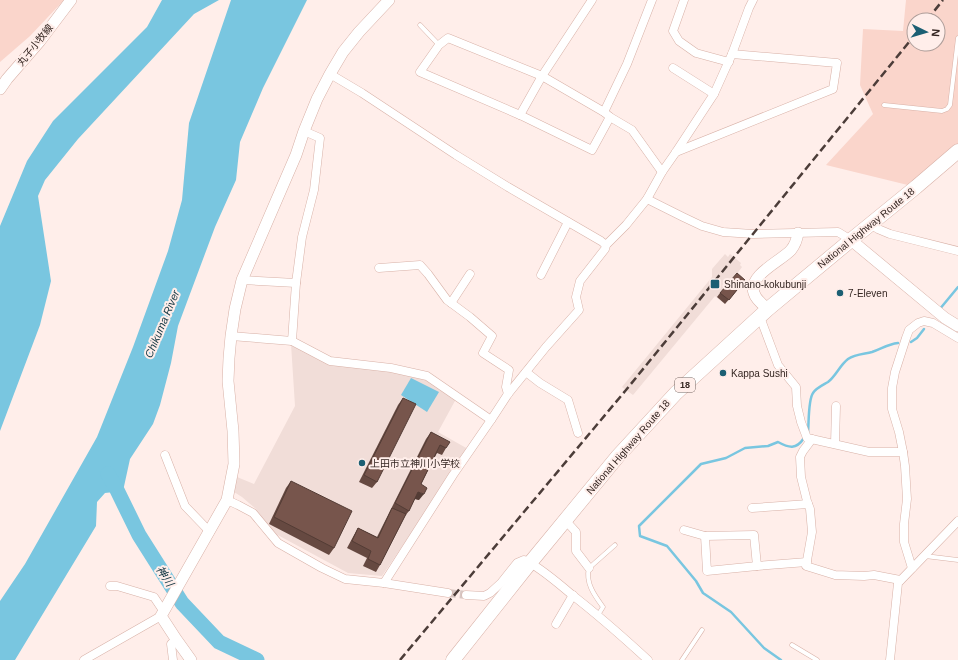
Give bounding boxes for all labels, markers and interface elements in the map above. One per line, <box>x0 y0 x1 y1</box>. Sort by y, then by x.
north arrow <box>906 12 946 52</box>
street label: 丸子小牧線 <box>15 22 55 68</box>
text: N <box>930 28 942 37</box>
street label: National Highway Route 18 <box>815 185 917 270</box>
marker: Shinano-kokubunji <box>709 278 721 290</box>
place label: Shinano-kokubunji <box>724 279 806 290</box>
water label: Chikuma River <box>142 287 182 360</box>
marker: 7-Eleven <box>835 288 845 298</box>
place label: 7-Eleven <box>848 288 887 299</box>
marker: Kappa Sushi <box>718 368 728 378</box>
place label: Kappa Sushi <box>731 368 788 379</box>
road number: 18 <box>675 378 695 392</box>
street label: National Highway Route 18 <box>584 397 672 496</box>
marker: 上田市立神川小学校 <box>357 458 367 468</box>
place label: 上田市立神川小学校 <box>370 458 460 469</box>
water label: 神川 <box>154 564 177 589</box>

